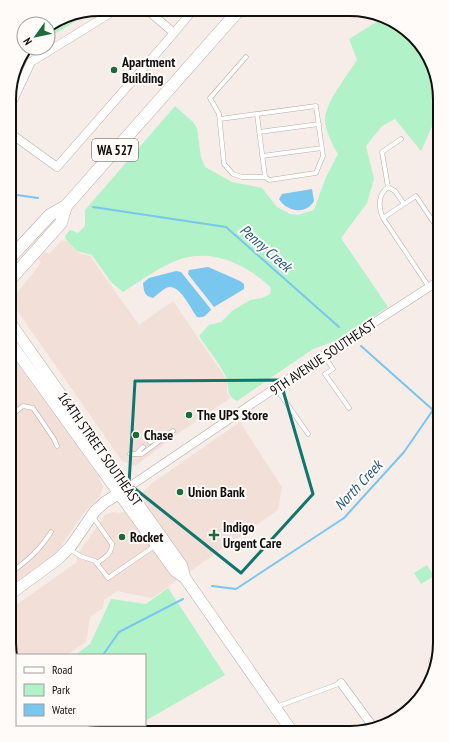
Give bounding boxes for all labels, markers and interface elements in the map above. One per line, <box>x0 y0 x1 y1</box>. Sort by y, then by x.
north arrow <box>16 16 56 56</box>
text: N <box>20 35 35 48</box>
place label: Apartment Building <box>121 53 175 87</box>
marker: Apartment Building <box>109 65 119 75</box>
road number: WA 527 <box>92 139 138 161</box>
water label: Penny Creek <box>236 220 298 277</box>
street label: 9TH AVENUE SOUTHEAST <box>266 314 380 399</box>
street label: 164TH STREET SOUTHEAST <box>54 389 147 510</box>
place label: The UPS Store <box>197 406 268 424</box>
marker: The UPS Store <box>184 410 194 420</box>
place label: Chase <box>144 426 173 444</box>
marker: Chase <box>131 430 141 440</box>
water label: North Creek <box>330 454 388 514</box>
place label: Union Bank <box>188 483 245 501</box>
marker: Union Bank <box>175 487 185 497</box>
place label: Indigo Urgent Care <box>223 518 282 552</box>
place label: Rocket <box>130 528 163 546</box>
marker: Indigo Urgent Care <box>208 529 220 541</box>
marker: Rocket <box>117 532 127 542</box>
legend <box>16 654 146 726</box>
text: Road <box>52 662 72 677</box>
text: Park <box>52 682 70 697</box>
text: Water <box>52 702 77 717</box>

